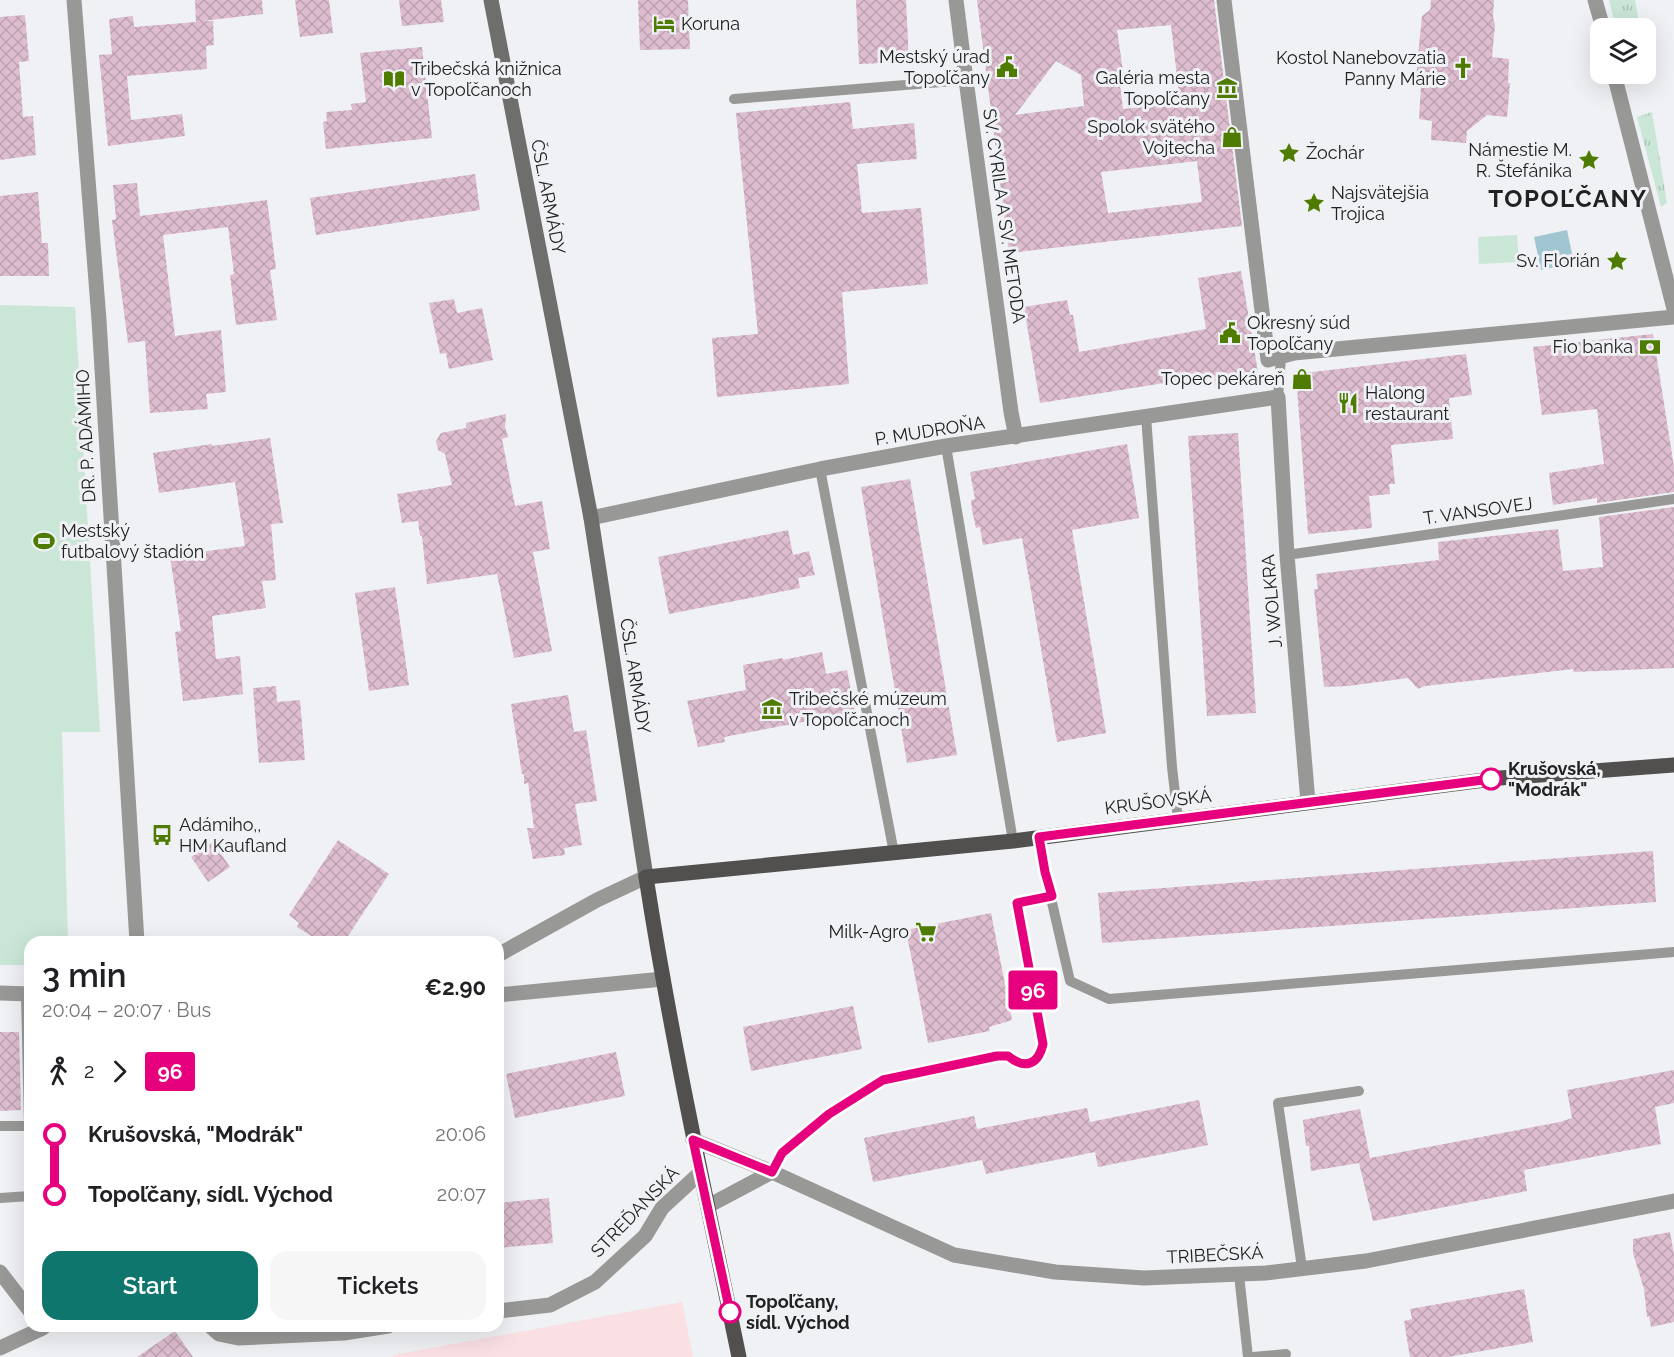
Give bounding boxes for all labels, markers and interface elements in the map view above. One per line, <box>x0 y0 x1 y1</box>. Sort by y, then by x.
hotel icon: Koruna <box>652 12 676 36</box>
place label: Koruna <box>681 13 740 34</box>
map controls <box>1590 18 1656 84</box>
button: layers <box>1590 18 1656 84</box>
place label: Mestský úrad Topoľčany <box>879 46 990 88</box>
place label: Kostol Nanebovzatia Panny Márie <box>1276 47 1446 89</box>
public building icon: Mestský úrad Topoľčany <box>995 55 1019 79</box>
church icon: Kostol Nanebovzatia Panny Márie <box>1451 56 1475 80</box>
place label: Tribečská knižnica v Topoľčanoch <box>411 58 562 100</box>
library icon: Tribečská knižnica v Topoľčanoch <box>382 67 406 91</box>
place label: Galéria mesta Topoľčany <box>1096 67 1210 109</box>
museum icon: Galéria mesta Topoľčany <box>1215 76 1239 100</box>
street label: SV. CYRILA A SV. METODA <box>979 107 1030 325</box>
place label: Spolok svätého Vojtecha <box>1087 116 1215 158</box>
shop icon: Spolok svätého Vojtecha <box>1220 125 1244 149</box>
street label: ČSL. ARMÁDY <box>527 137 571 257</box>
place label: Námestie M. R. Štefánika <box>1468 139 1572 181</box>
place icon: Žochár <box>1277 141 1301 165</box>
place label: Žochár <box>1306 141 1365 163</box>
place icon: Námestie M. R. Štefánika <box>1577 148 1601 172</box>
place label: Najsvätejšia Trojica <box>1331 182 1429 224</box>
district label: TOPOĽČANY <box>1488 184 1648 213</box>
place icon: Najsvätejšia Trojica <box>1302 191 1326 215</box>
place icon: Sv. Florián <box>1605 249 1629 273</box>
place label: Sv. Florián <box>1516 250 1600 271</box>
place label: Okresný súd Topoľčany <box>1247 312 1350 354</box>
public building icon: Okresný súd Topoľčany <box>1218 321 1242 345</box>
bank icon: Fio banka <box>1638 335 1662 359</box>
place label: Fio banka <box>1552 336 1633 357</box>
shop icon: Topec pekáreň <box>1290 367 1314 391</box>
place label: Topec pekáreň <box>1161 368 1285 389</box>
street label: DR. P. ADÁMIHO <box>71 369 99 503</box>
place label: Halong restaurant <box>1365 382 1449 424</box>
restaurant icon: Halong restaurant <box>1336 391 1360 415</box>
street label: P. MUDROŇA <box>873 410 986 450</box>
street label: T. VANSOVEJ <box>1422 492 1534 529</box>
place label: Mestský futbalový štadión <box>61 520 204 562</box>
sports icon: Mestský futbalový štadión <box>32 529 56 553</box>
street label: J. WOLKRA <box>1257 553 1286 649</box>
street label: ČSL. ARMÁDY <box>616 616 656 736</box>
place label: Tribečské múzeum v Topoľčanoch <box>789 688 947 730</box>
museum icon: Tribečské múzeum v Topoľčanoch <box>760 697 784 721</box>
place label: Krušovská, "Modrák" <box>1508 758 1601 800</box>
marker: Krušovská, "Modrák" <box>1480 768 1502 790</box>
street label: KRUŠOVSKÁ <box>1103 784 1213 818</box>
place label: Adámiho,, HM Kaufland <box>179 814 287 856</box>
bus stop icon: Adámiho,, HM Kaufland <box>150 823 174 847</box>
supermarket icon: Milk-Agro <box>914 920 938 944</box>
place label: Milk-Agro <box>828 921 909 942</box>
text: 3 min <box>42 956 127 995</box>
line badge: 96 <box>1006 970 1060 1010</box>
text: €2.90 <box>425 974 486 1000</box>
text: 96 <box>1020 978 1046 1003</box>
text: 20:04 – 20:07 · Bus <box>42 998 211 1022</box>
icon: walk <box>42 1055 75 1088</box>
icon: forward <box>103 1055 136 1088</box>
text: 2 <box>84 1059 94 1083</box>
text: 96 <box>157 1059 183 1084</box>
text: Krušovská, "Modrák" <box>88 1121 303 1147</box>
text: 20:06 <box>435 1122 486 1146</box>
street label: STREĎANSKÁ <box>585 1161 683 1261</box>
text: Topoľčany, sídl. Východ <box>88 1181 333 1207</box>
text: 20:07 <box>437 1182 486 1206</box>
street label: TRIBEČSKÁ <box>1166 1240 1264 1268</box>
button: Start <box>42 1251 258 1320</box>
button: Tickets <box>270 1251 486 1320</box>
place label: Topoľčany, sídl. Východ <box>746 1291 850 1333</box>
marker: Topoľčany, sídl. Východ <box>719 1301 741 1323</box>

